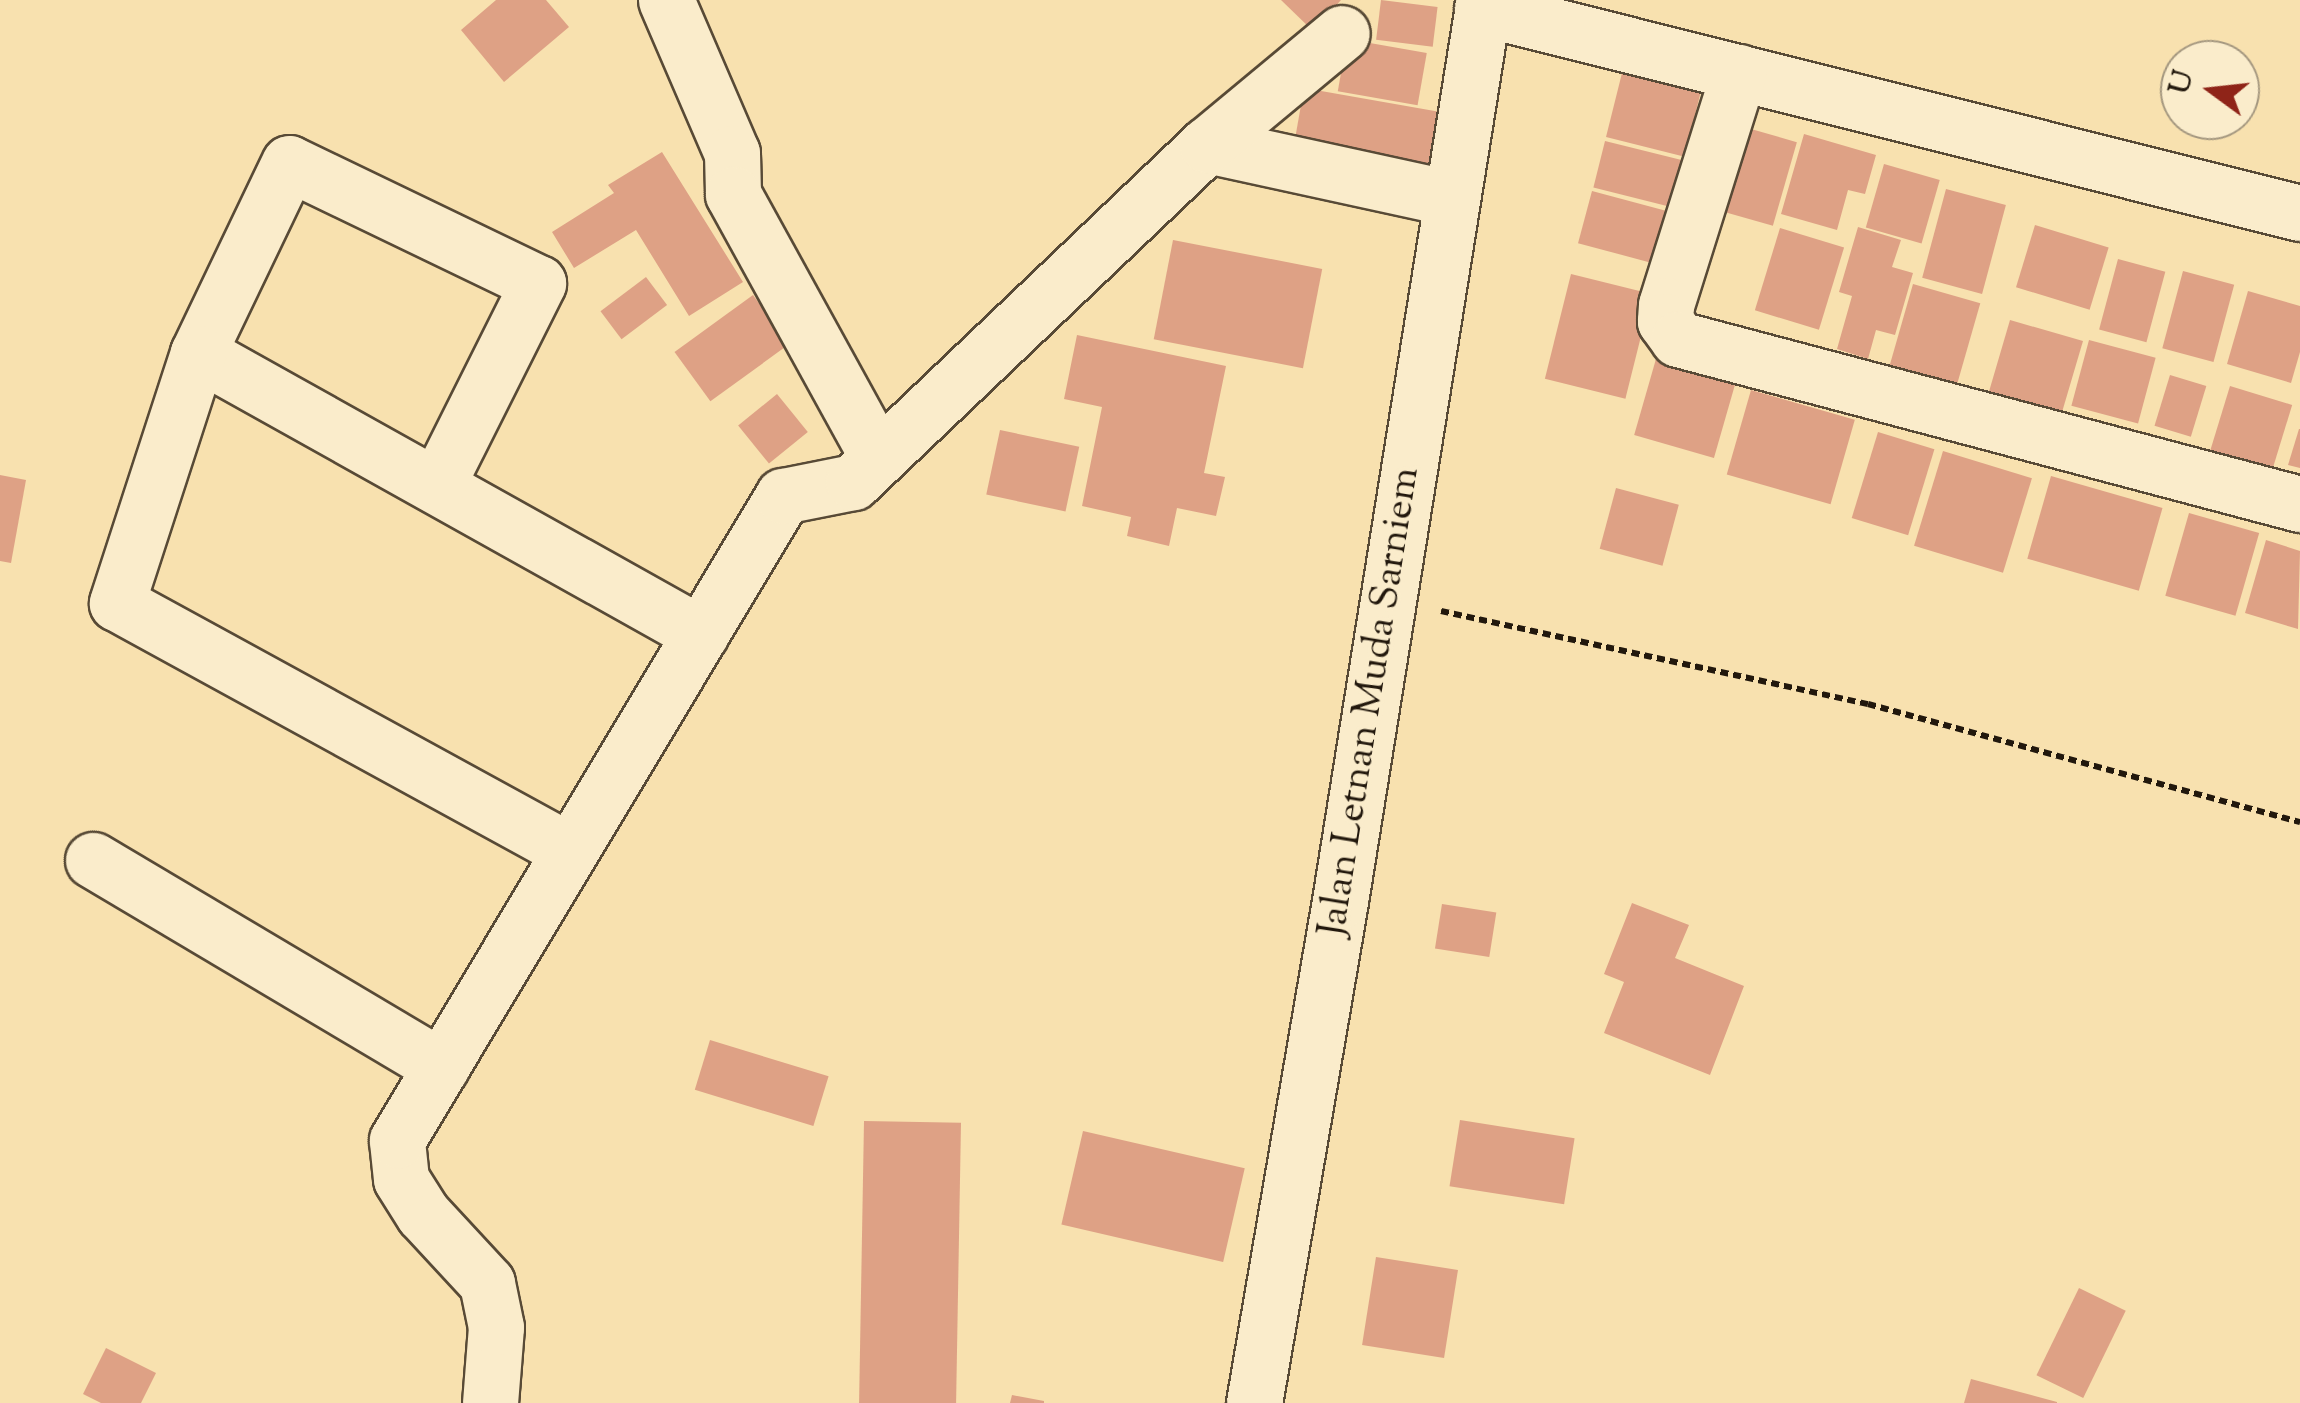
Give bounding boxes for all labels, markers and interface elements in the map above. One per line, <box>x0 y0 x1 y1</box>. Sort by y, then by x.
north arrow <box>2160 40 2260 140</box>
text: U <box>2161 67 2205 99</box>
street label: Jalan Letnan Muda Sarniem <box>1310 464 1432 940</box>

